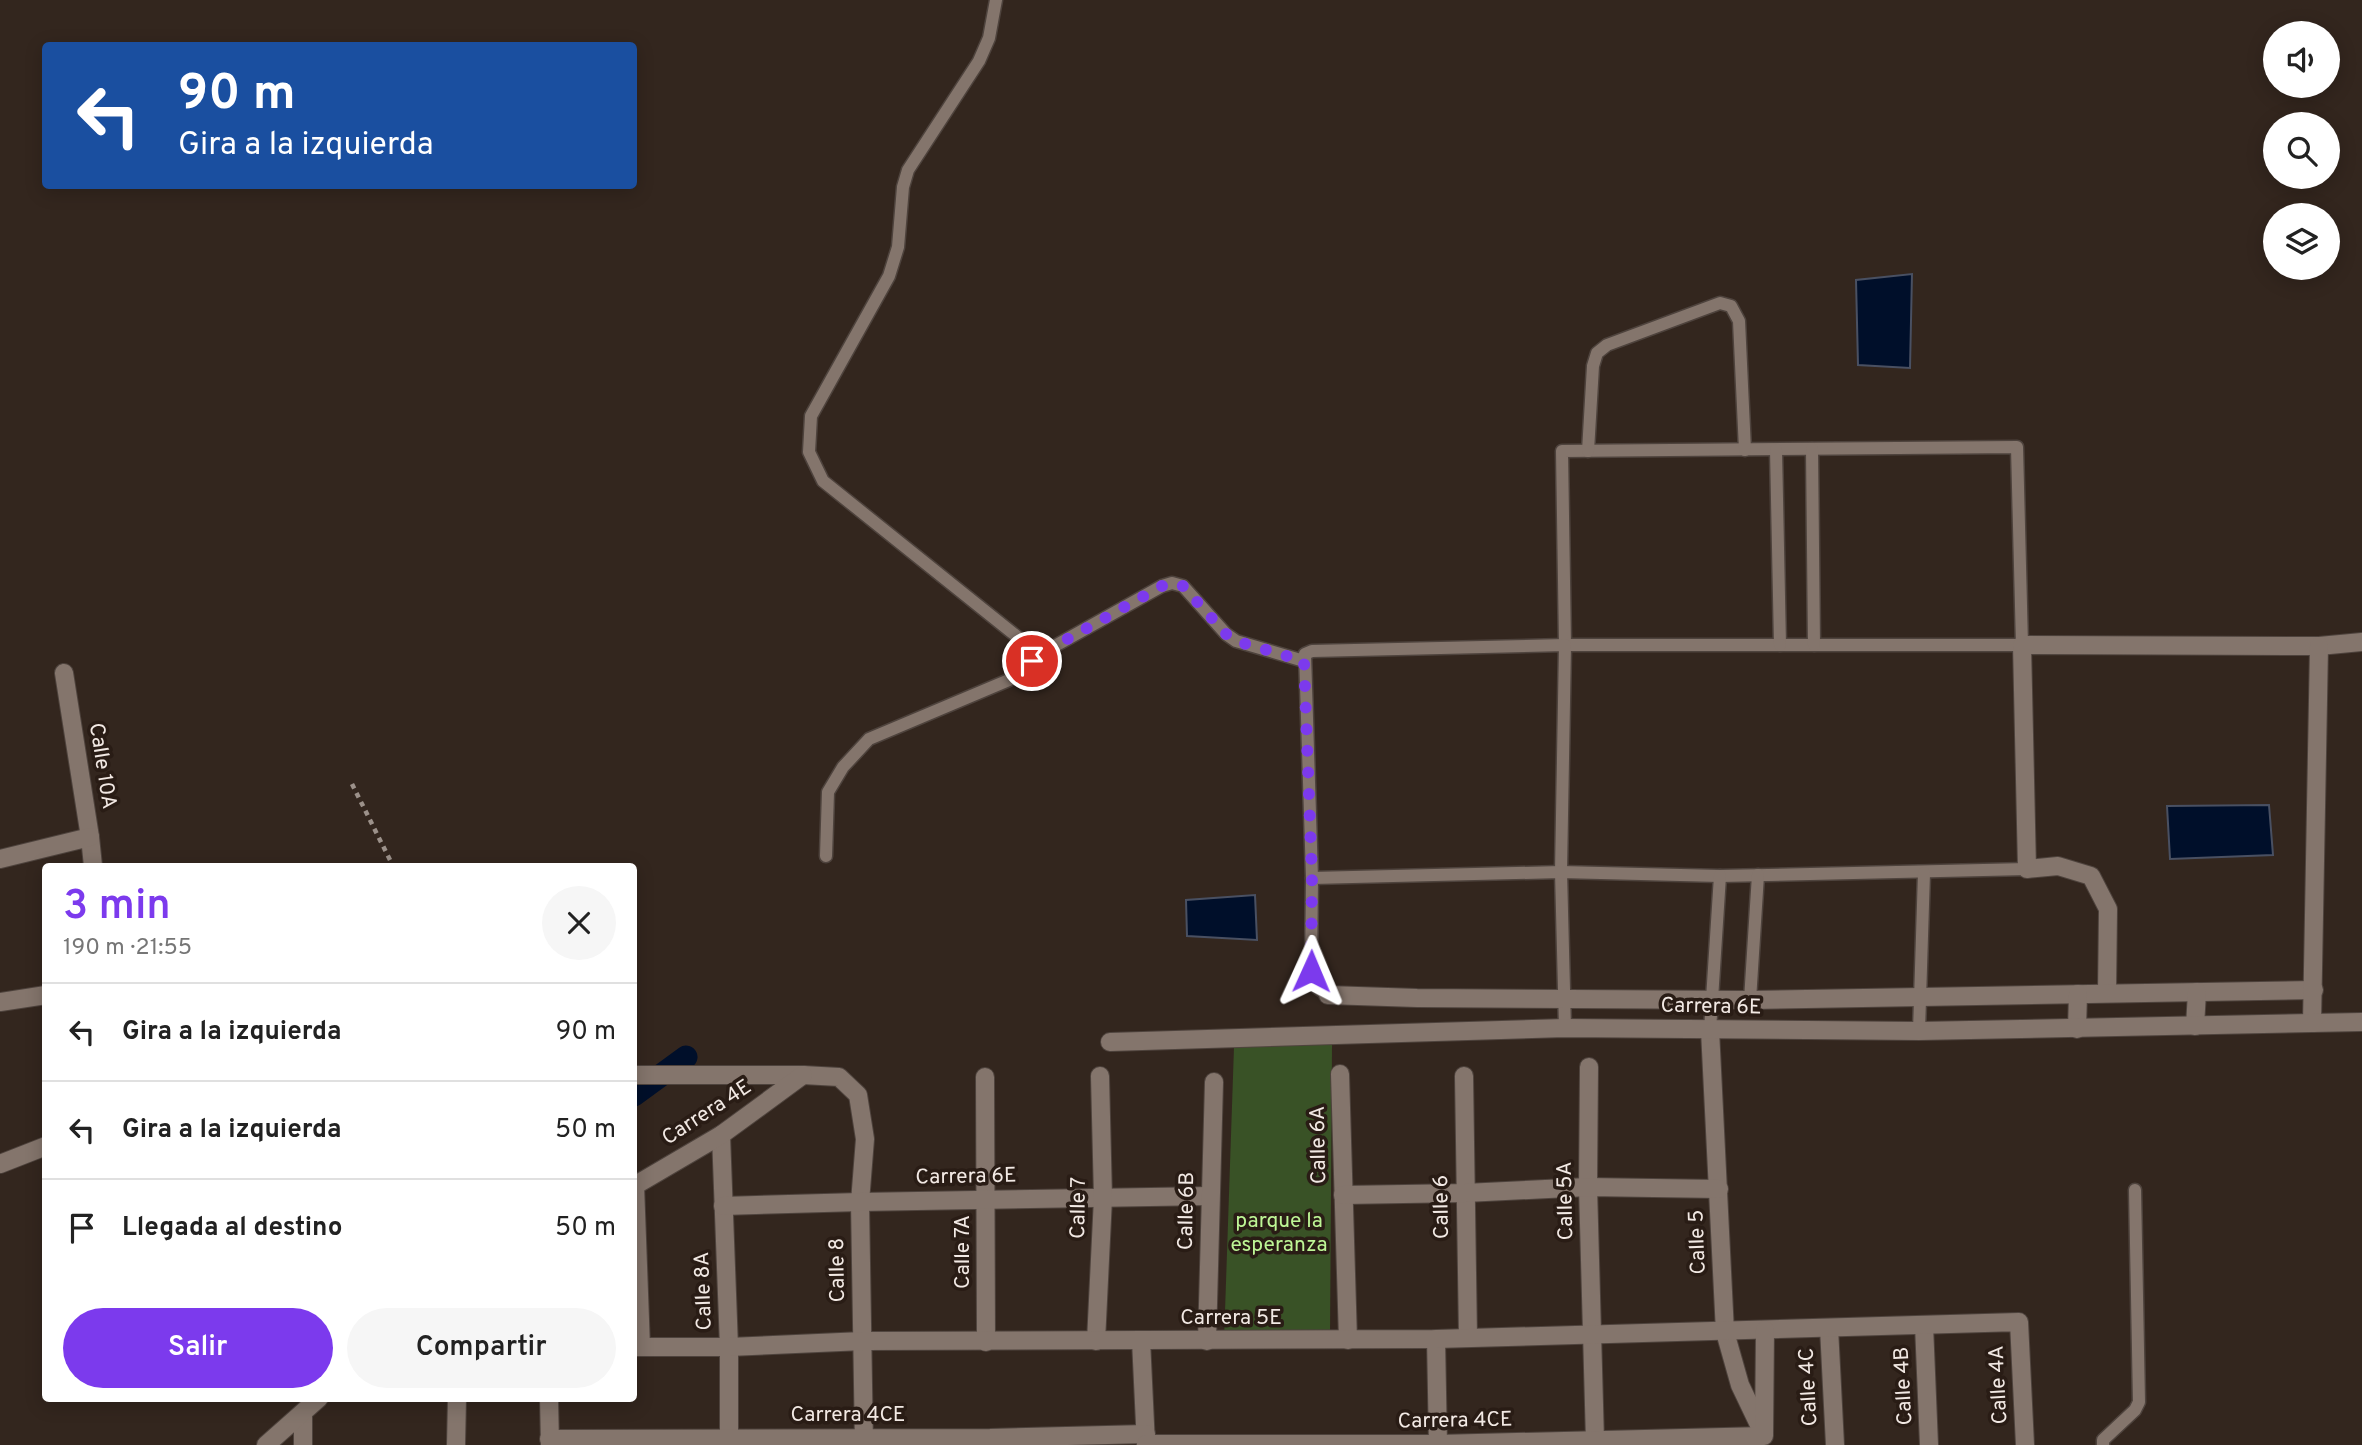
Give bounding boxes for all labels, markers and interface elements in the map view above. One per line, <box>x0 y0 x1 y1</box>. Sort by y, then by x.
map controls <box>2263 21 2340 280</box>
button: sound <box>2263 21 2340 98</box>
text: 90 m <box>178 65 296 127</box>
icon: left <box>63 70 154 161</box>
button: search <box>2263 112 2340 189</box>
text: Gira a la izquierda <box>178 126 434 166</box>
button: layers <box>2263 203 2340 280</box>
pin <box>1002 631 1062 691</box>
icon: arrive <box>1013 642 1051 680</box>
street label: Calle 10A <box>82 721 122 811</box>
text: 3 min <box>63 881 171 934</box>
button: close <box>542 886 616 960</box>
text: 190 m · 21:55 <box>63 934 192 963</box>
position arrow <box>1274 934 1348 1008</box>
street label: Carrera 6E <box>1660 993 1762 1021</box>
icon: left <box>63 1013 101 1051</box>
text: Gira a la izquierda <box>122 1016 341 1049</box>
text: 90 m <box>556 1016 616 1049</box>
street label: Carrera 4E <box>657 1074 757 1152</box>
street label: Calle 6A <box>1305 1106 1333 1184</box>
icon: left <box>63 1111 101 1149</box>
text: Gira a la izquierda <box>122 1114 341 1147</box>
text: 50 m <box>555 1114 616 1147</box>
street label: Calle 5A <box>1552 1161 1580 1241</box>
street label: Carrera 6E <box>915 1163 1017 1191</box>
street label: Calle 6B <box>1173 1172 1201 1250</box>
street label: Calle 6 <box>1428 1175 1456 1239</box>
street label: Calle 7 <box>1065 1177 1093 1239</box>
park label: parque la esperanza <box>1230 1208 1328 1259</box>
icon: arrive <box>63 1209 101 1247</box>
street label: Calle 5 <box>1683 1209 1713 1275</box>
text: Llegada al destino <box>122 1212 342 1245</box>
text: 50 m <box>555 1212 616 1245</box>
street label: Calle 7A <box>950 1215 977 1289</box>
street label: Calle 8 <box>824 1237 852 1303</box>
street label: Calle 8A <box>689 1251 719 1331</box>
street label: Carrera 5E <box>1180 1305 1282 1332</box>
button: Salir <box>63 1308 333 1388</box>
button: Compartir <box>347 1308 616 1388</box>
street label: Calle 4A <box>1983 1345 2015 1425</box>
street label: Calle 4B <box>1888 1346 1920 1426</box>
street label: Calle 4C <box>1793 1347 1825 1427</box>
street label: Carrera 4CE <box>791 1402 905 1429</box>
street label: Carrera 4CE <box>1397 1406 1513 1436</box>

